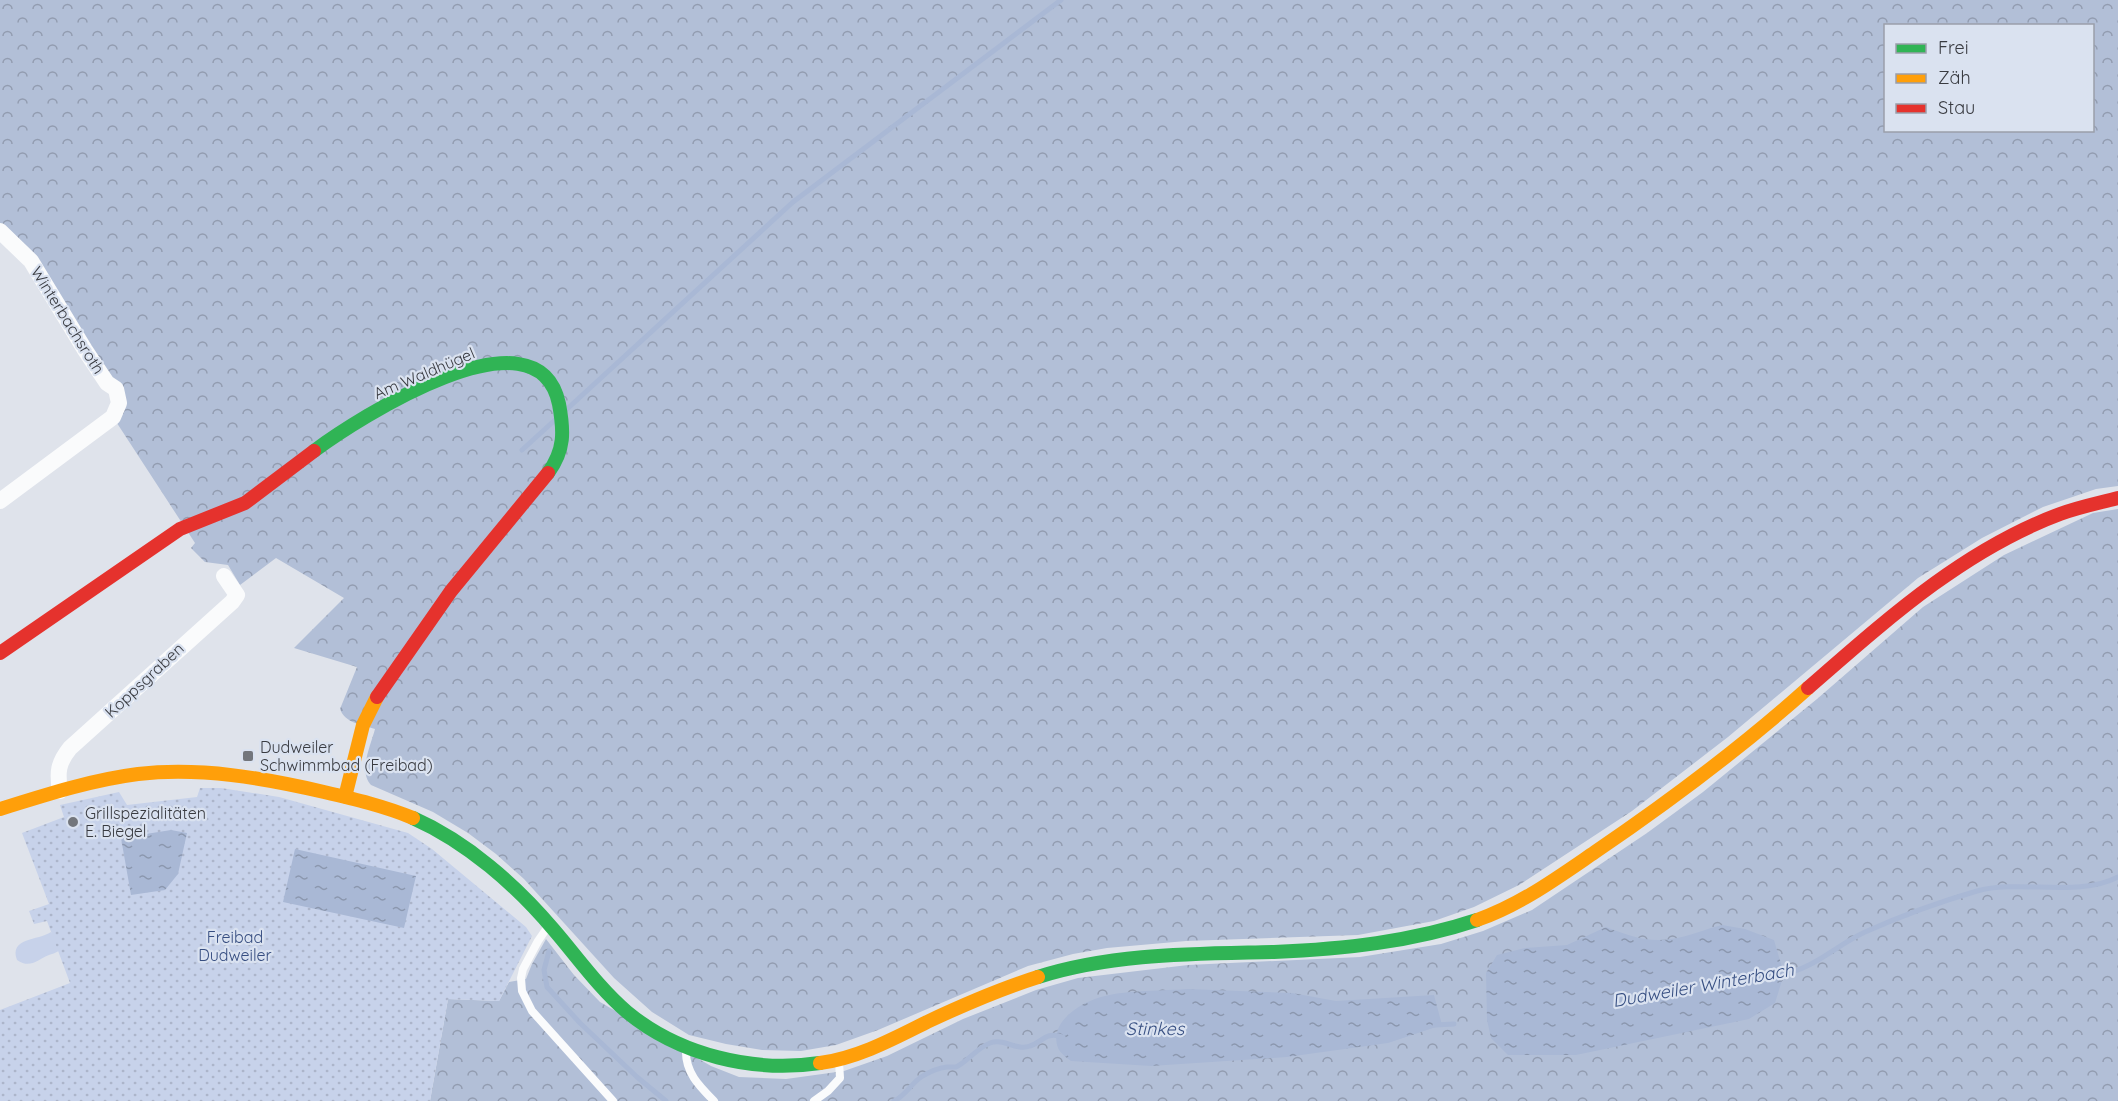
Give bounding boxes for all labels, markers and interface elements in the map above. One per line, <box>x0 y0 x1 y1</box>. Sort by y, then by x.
legend <box>1884 24 2094 132</box>
text: Frei <box>1938 36 1969 59</box>
text: Zäh <box>1938 66 1971 89</box>
text: Stau <box>1938 96 1975 119</box>
street label: Winterbachsroth <box>27 263 109 377</box>
street label: Am Waldhügel <box>370 343 478 403</box>
street label: Koppsgraben <box>100 638 188 722</box>
place label: Dudweiler Schwimmbad (Freibad) <box>260 737 433 775</box>
marker: Dudweiler Schwimmbad (Freibad) <box>241 749 255 763</box>
place label: Grillspezialitäten E. Biegel <box>85 803 206 841</box>
marker: Grillspezialitäten E. Biegel <box>66 815 80 829</box>
park label: Freibad Dudweiler <box>198 927 272 965</box>
water label: Dudweiler Winterbach <box>1611 958 1796 1012</box>
water label: Stinkes <box>1126 1017 1186 1040</box>

